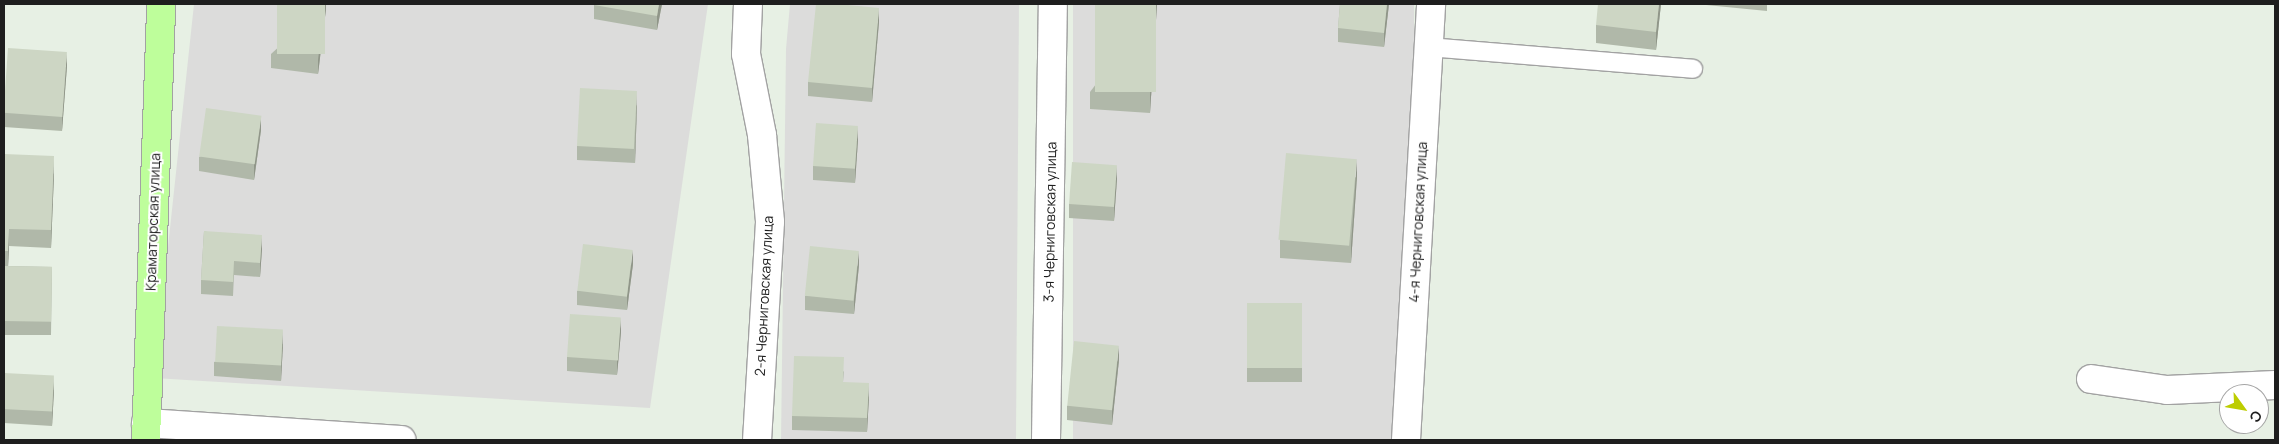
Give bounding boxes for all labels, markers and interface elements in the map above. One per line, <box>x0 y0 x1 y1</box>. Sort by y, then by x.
street label: 4-я Черниговская улица <box>1405 141 1431 303</box>
street label: 3-я Черниговская улица <box>1040 142 1060 302</box>
street label: Краматорская улица <box>142 153 164 291</box>
street label: 2-я Черниговская улица <box>751 215 777 377</box>
north arrow <box>2219 384 2269 434</box>
text: С <box>2245 407 2267 426</box>

